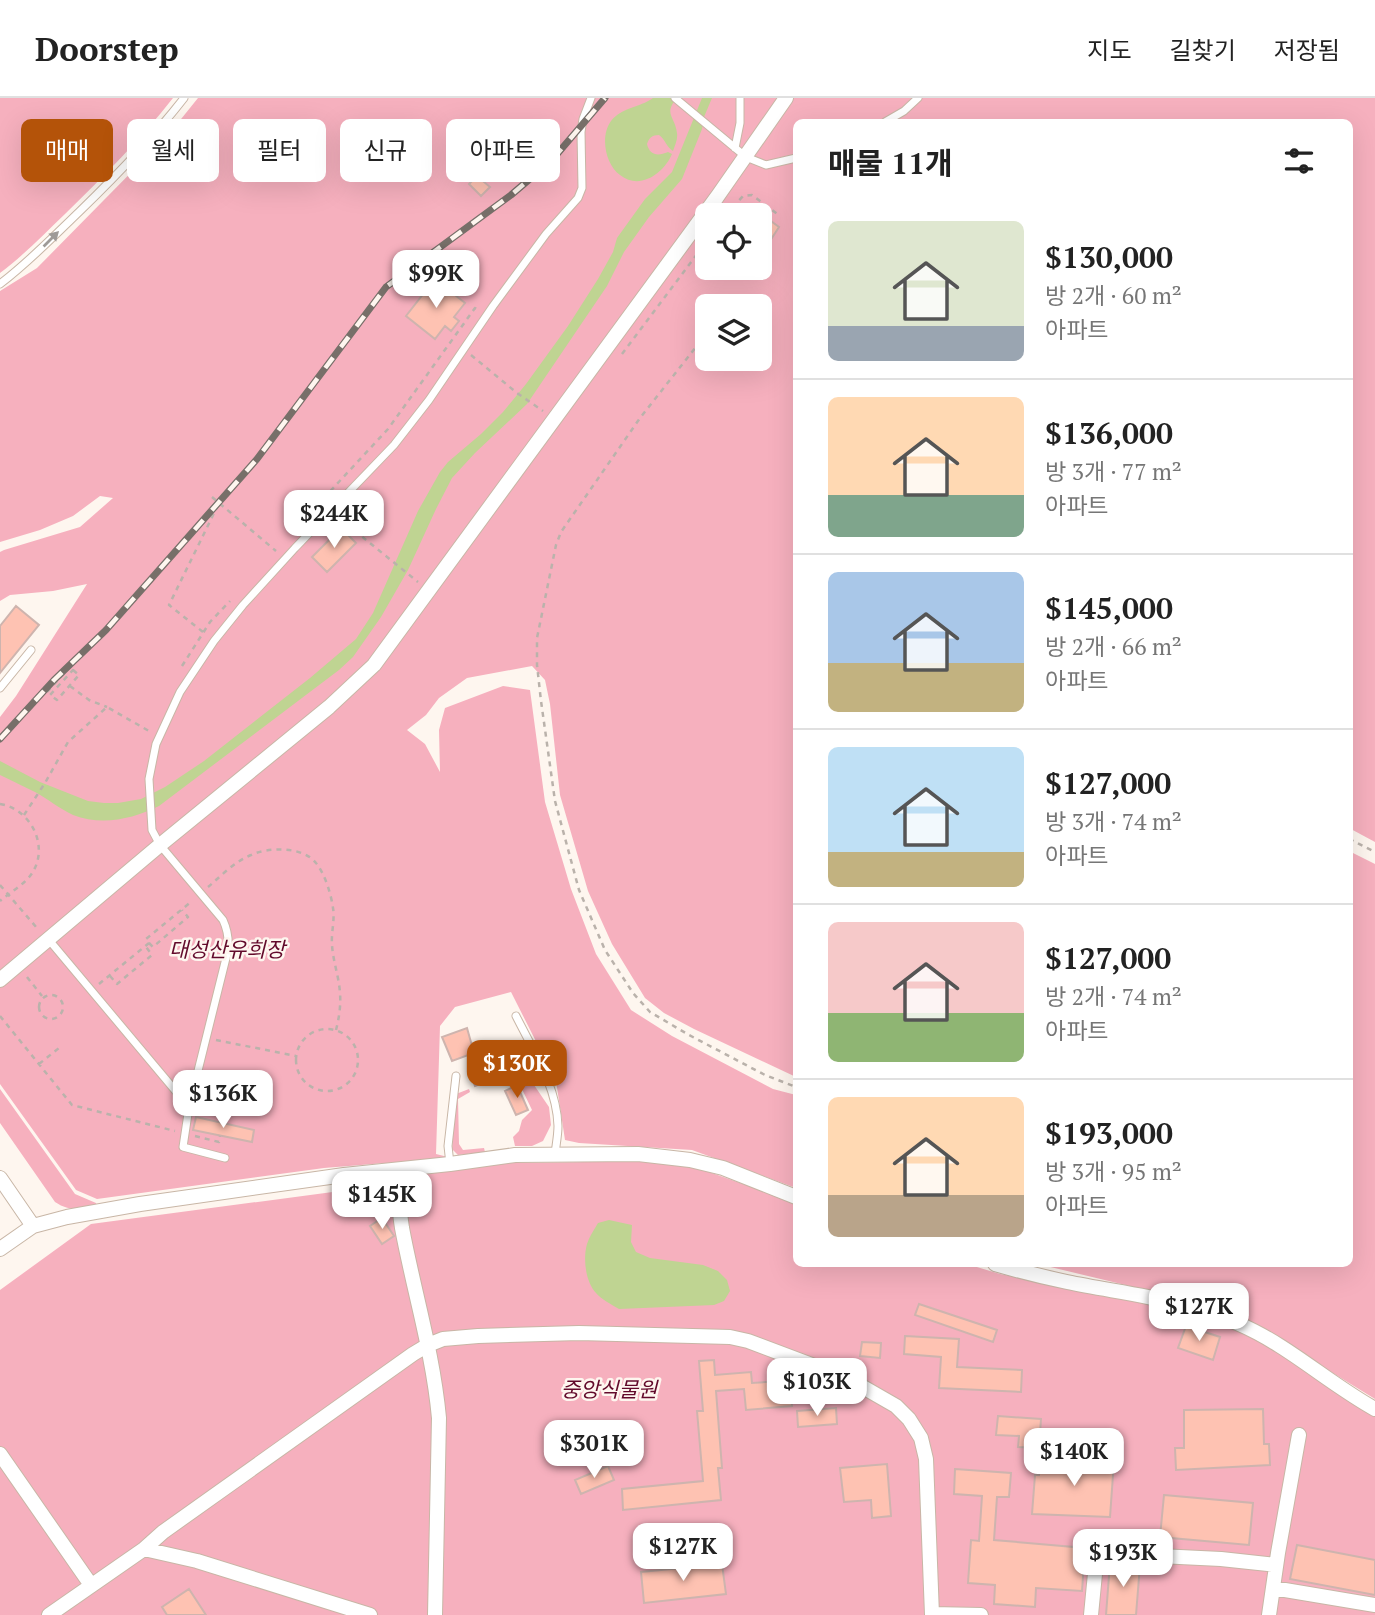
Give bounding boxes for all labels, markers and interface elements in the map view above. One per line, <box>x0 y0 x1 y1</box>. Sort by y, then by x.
text: Doorstep <box>35 27 179 70</box>
text: 지도 <box>1087 34 1132 66</box>
text: 길찾기 <box>1170 34 1236 66</box>
text: 저장됨 <box>1274 34 1340 66</box>
chip: 매매 <box>21 119 113 182</box>
chip: 월세 <box>127 119 219 182</box>
chip: 필터 <box>233 119 326 182</box>
chip: 신규 <box>340 119 432 182</box>
chip: 아파트 <box>446 119 560 182</box>
icon: filters <box>1280 142 1318 180</box>
text: 매물 11개 <box>828 143 953 183</box>
map controls <box>695 203 772 371</box>
button: locate <box>695 203 772 280</box>
one-way arrow <box>42 232 59 248</box>
text: $130,000 <box>1045 237 1173 277</box>
icon: home <box>884 249 968 333</box>
pin: $99K <box>395 250 477 310</box>
text: $99K <box>408 257 464 288</box>
text: 방 2개 · 60 m² <box>1045 280 1182 311</box>
button: layers <box>695 294 772 371</box>
text: 아파트 <box>1045 314 1108 345</box>
text: $136,000 <box>1045 413 1173 453</box>
icon: home <box>884 425 968 509</box>
text: 방 3개 · 77 m² <box>1045 456 1182 487</box>
pin: $244K <box>285 490 383 550</box>
text: 아파트 <box>1045 490 1108 521</box>
text: $244K <box>300 497 368 528</box>
text: $145,000 <box>1045 588 1173 628</box>
icon: home <box>884 600 968 684</box>
text: 방 2개 · 66 m² <box>1045 631 1182 662</box>
text: 아파트 <box>1045 665 1108 696</box>
text: $127,000 <box>1045 763 1171 803</box>
icon: home <box>884 775 968 859</box>
text: 방 3개 · 74 m² <box>1045 806 1182 837</box>
text: 아파트 <box>1045 840 1108 871</box>
park label: 대성산유희장 <box>169 935 288 963</box>
text: $127,000 <box>1045 938 1171 978</box>
icon: home <box>884 950 968 1034</box>
text: 방 2개 · 74 m² <box>1045 981 1182 1012</box>
text: 아파트 <box>1045 1015 1108 1046</box>
pin: $130K <box>468 1040 566 1100</box>
text: $130K <box>483 1047 551 1078</box>
pin: $136K <box>174 1070 272 1130</box>
text: $136K <box>189 1077 257 1108</box>
text: $193,000 <box>1045 1113 1173 1153</box>
icon: home <box>884 1125 968 1209</box>
text: 방 3개 · 95 m² <box>1045 1156 1182 1187</box>
pin: $145K <box>333 1172 431 1231</box>
text: $145K <box>348 1178 416 1209</box>
text: 아파트 <box>1045 1190 1108 1221</box>
pin: $127K <box>1150 1284 1248 1343</box>
text: $127K <box>1165 1290 1233 1321</box>
pin: $103K <box>768 1358 866 1418</box>
text: $103K <box>783 1365 851 1396</box>
park label: 중앙식물원 <box>561 1375 659 1403</box>
pin: $301K <box>545 1420 643 1480</box>
text: $301K <box>560 1427 628 1458</box>
pin: $140K <box>1025 1428 1123 1488</box>
text: $140K <box>1040 1435 1108 1466</box>
pin: $127K <box>634 1524 732 1583</box>
text: $127K <box>649 1530 717 1561</box>
pin: $193K <box>1074 1530 1172 1589</box>
text: $193K <box>1089 1536 1157 1567</box>

